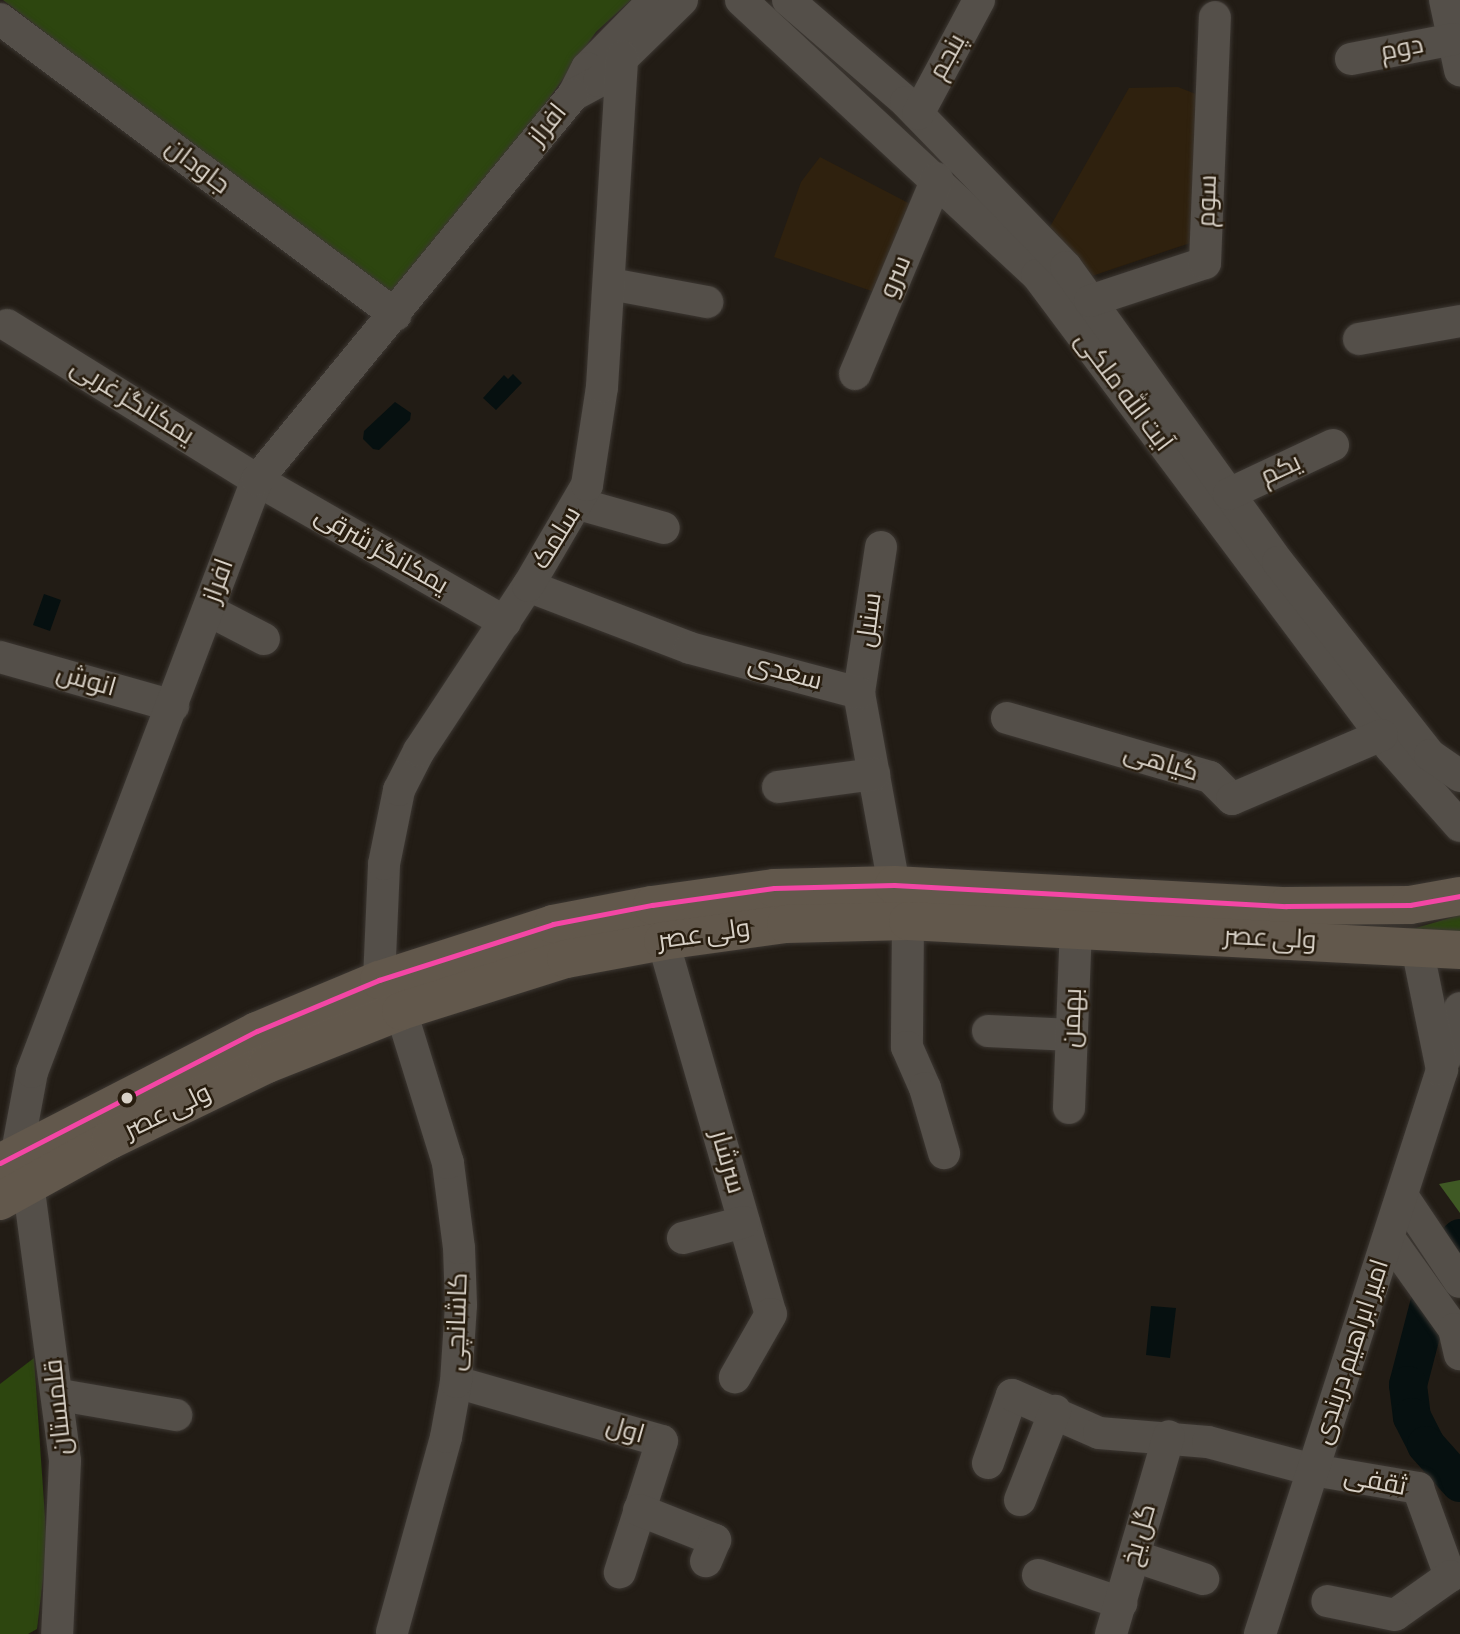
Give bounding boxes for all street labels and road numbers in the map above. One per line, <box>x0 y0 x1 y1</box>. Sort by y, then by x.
street label: پنجم <box>923 29 973 85</box>
street label: دوم <box>1378 30 1426 68</box>
street label: افراز <box>522 98 574 152</box>
street label: جاودان <box>158 133 236 201</box>
street label: سوم <box>1191 174 1225 228</box>
street label: سرو <box>873 251 919 303</box>
street label: آیت الله ملکی <box>1068 326 1178 458</box>
street label: یمکانگز غربی <box>65 352 199 452</box>
street label: یکم <box>1256 447 1306 493</box>
street label: یمکانگز شرقی <box>309 500 453 602</box>
street label: سلمک <box>526 501 588 575</box>
street label: افراز <box>197 555 241 607</box>
street label: سنبل <box>851 591 889 649</box>
street label: سعدی <box>745 648 825 698</box>
street label: انوش <box>53 658 119 704</box>
street label: گیاهی <box>1120 737 1202 789</box>
street label: ولی عصر <box>656 913 752 957</box>
street label: ولی عصر <box>1223 921 1317 957</box>
street label: بهمن <box>1056 988 1090 1048</box>
street label: ولی عصر <box>119 1078 217 1146</box>
street label: سرشار <box>703 1127 751 1197</box>
street label: امیر ابراهیم دربندی <box>1307 1256 1397 1448</box>
street label: کاشانچی <box>441 1272 475 1372</box>
street label: قلمستان <box>38 1357 80 1457</box>
street label: اول <box>602 1411 648 1451</box>
street label: ثقفی <box>1341 1461 1409 1503</box>
street label: گل یخ <box>1116 1500 1164 1570</box>

